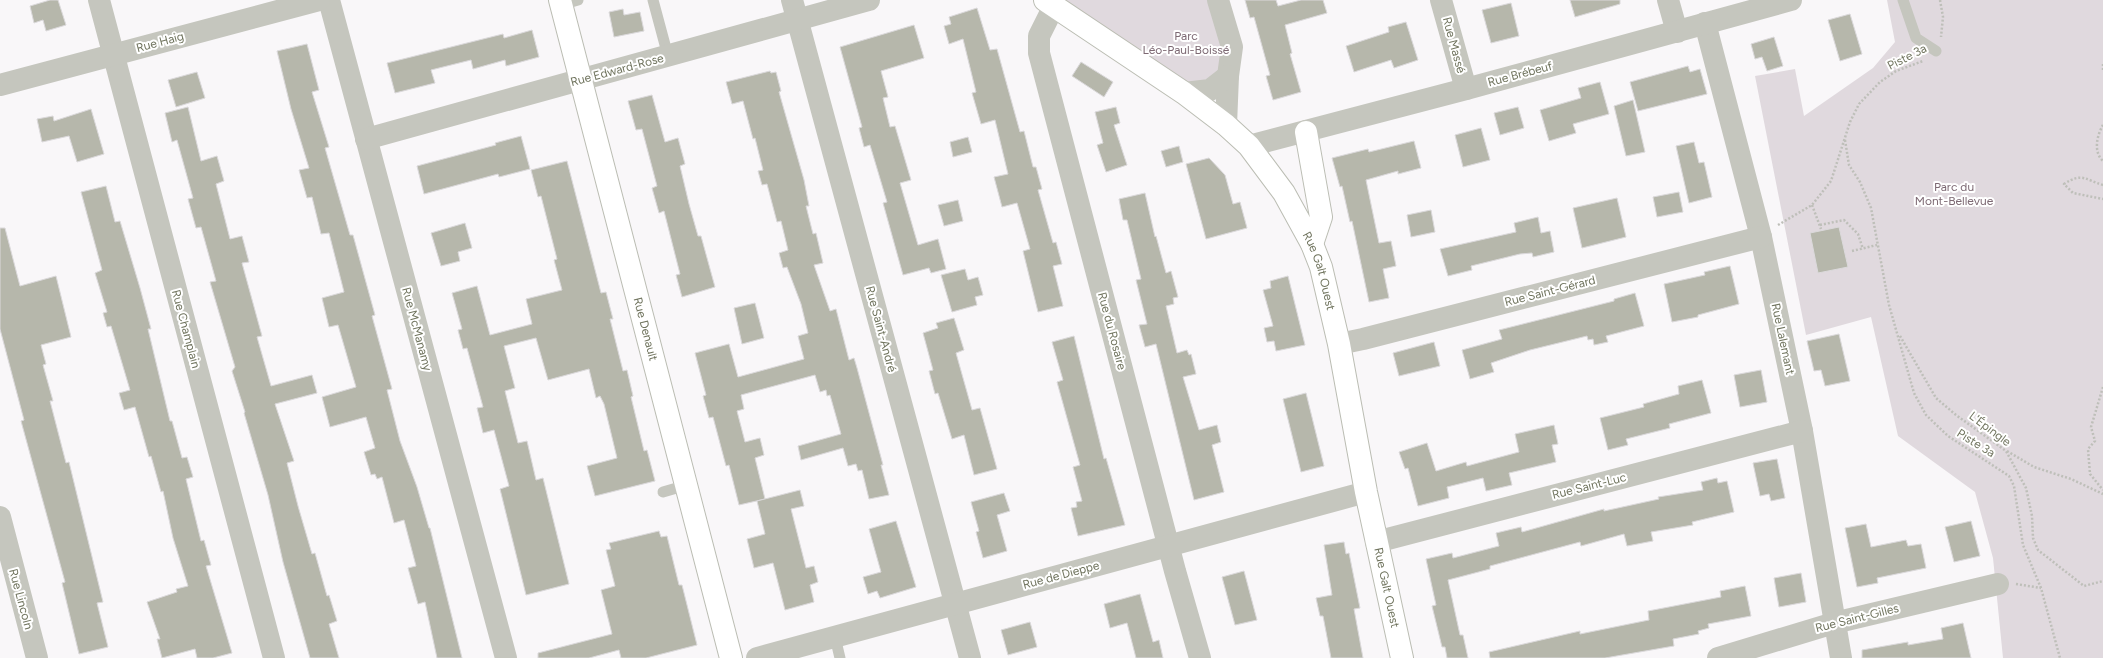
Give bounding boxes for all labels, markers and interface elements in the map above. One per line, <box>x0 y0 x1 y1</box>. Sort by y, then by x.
street label: Rue Massé <box>1440 15 1468 75</box>
street label: Rue Haig <box>135 29 185 55</box>
park label: Parc Léo-Paul-Boissé <box>1143 29 1230 57</box>
street label: Piste 3a <box>1885 41 1929 73</box>
street label: Rue Edward-Rose <box>569 51 666 89</box>
street label: Rue Brébeuf <box>1486 59 1554 89</box>
park label: Parc du Mont-Bellevue <box>1915 180 1994 208</box>
street label: Rue Galt Ouest <box>1300 229 1338 312</box>
street label: Rue Saint-Gérard <box>1503 273 1597 309</box>
street label: Rue Saint-André <box>863 284 899 374</box>
street label: Rue McManamy <box>399 286 435 373</box>
street label: Rue Champlain <box>169 288 203 370</box>
street label: Rue du Rosaire <box>1095 291 1129 372</box>
street label: Rue Denault <box>631 296 661 363</box>
street label: Rue Lalemant <box>1769 302 1798 377</box>
street label: L'Épingle <box>1966 409 2014 449</box>
street label: Piste 3a <box>1954 426 1998 460</box>
street label: Rue Saint-Luc <box>1551 470 1628 502</box>
street label: Rue Galt Ouest <box>1371 546 1402 630</box>
street label: Rue de Dieppe <box>1021 558 1101 592</box>
street label: Rue Lincoln <box>6 567 36 631</box>
street label: Rue Saint-Gilles <box>1814 601 1901 635</box>

